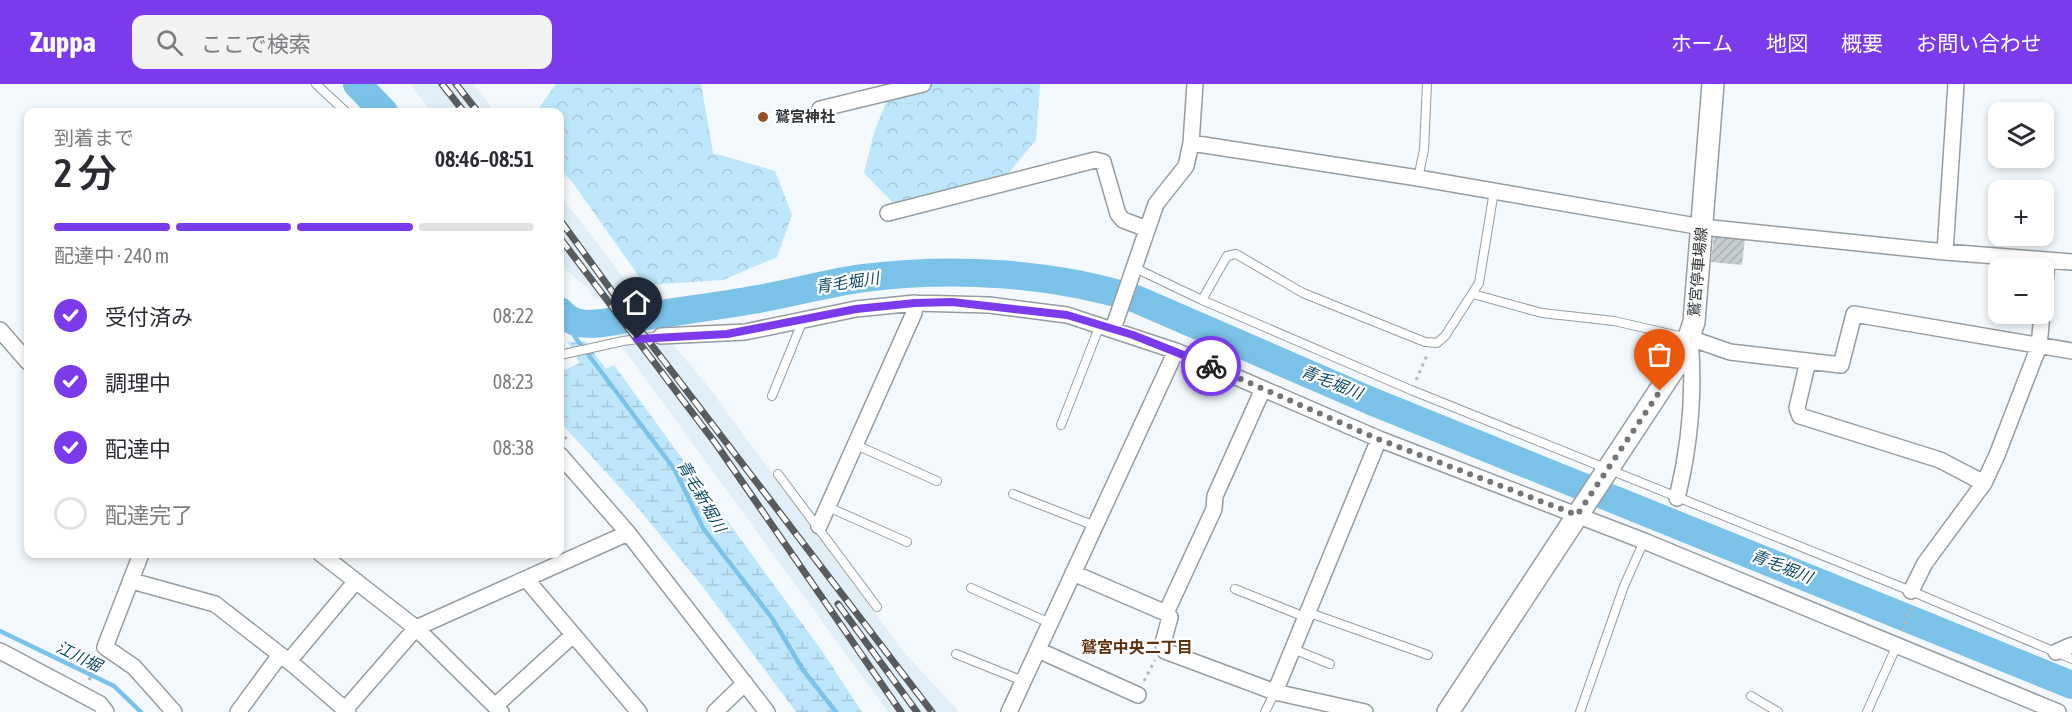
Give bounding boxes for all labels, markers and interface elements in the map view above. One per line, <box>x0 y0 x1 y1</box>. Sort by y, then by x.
search box <box>132 15 552 69</box>
text: Zuppa <box>30 26 96 58</box>
icon: search <box>153 26 186 59</box>
text: ここで検索 <box>201 31 311 57</box>
text: ホーム <box>1671 31 1733 55</box>
text: 地図 <box>1766 31 1808 55</box>
text: 概要 <box>1841 31 1883 55</box>
text: お問い合わせ <box>1916 31 2042 55</box>
map controls <box>1988 102 2054 324</box>
button: layers <box>1988 102 2054 168</box>
place label: 鷲宮神社 <box>775 108 835 125</box>
marker: 鷲宮神社 <box>756 110 770 124</box>
text: 到着まで <box>54 126 134 149</box>
text: 08:46–08:51 <box>435 146 534 172</box>
text: 2 分 <box>54 151 117 195</box>
button: + <box>1988 180 2054 246</box>
street label: 鷲宮停車場線 <box>1685 226 1710 318</box>
text: 配達中 · 240 m <box>54 244 169 267</box>
button: − <box>1988 258 2054 324</box>
water label: 青毛堀川 <box>814 268 882 295</box>
pin <box>611 277 662 339</box>
icon: home <box>620 286 653 319</box>
icon: check <box>54 299 87 332</box>
text: 受付済み <box>105 304 193 330</box>
text: 08:22 <box>493 304 534 327</box>
pin <box>1634 329 1685 391</box>
courier <box>1181 336 1241 396</box>
icon: bag <box>1643 338 1676 371</box>
icon: bike <box>1195 350 1228 383</box>
water label: 青毛堀川 <box>1299 362 1367 403</box>
icon: check <box>54 365 87 398</box>
text: 調理中 <box>105 370 171 396</box>
text: 08:23 <box>493 370 534 393</box>
icon: check <box>54 431 87 464</box>
text: 配達中 <box>105 436 171 462</box>
text: 08:38 <box>493 436 534 459</box>
water label: 青毛新堀川 <box>674 457 731 537</box>
text: 配達完了 <box>105 502 193 528</box>
water label: 青毛堀川 <box>1749 546 1817 587</box>
water label: 江川堀 <box>53 637 107 676</box>
district label: 鷲宮中央二丁目 <box>1081 638 1193 656</box>

